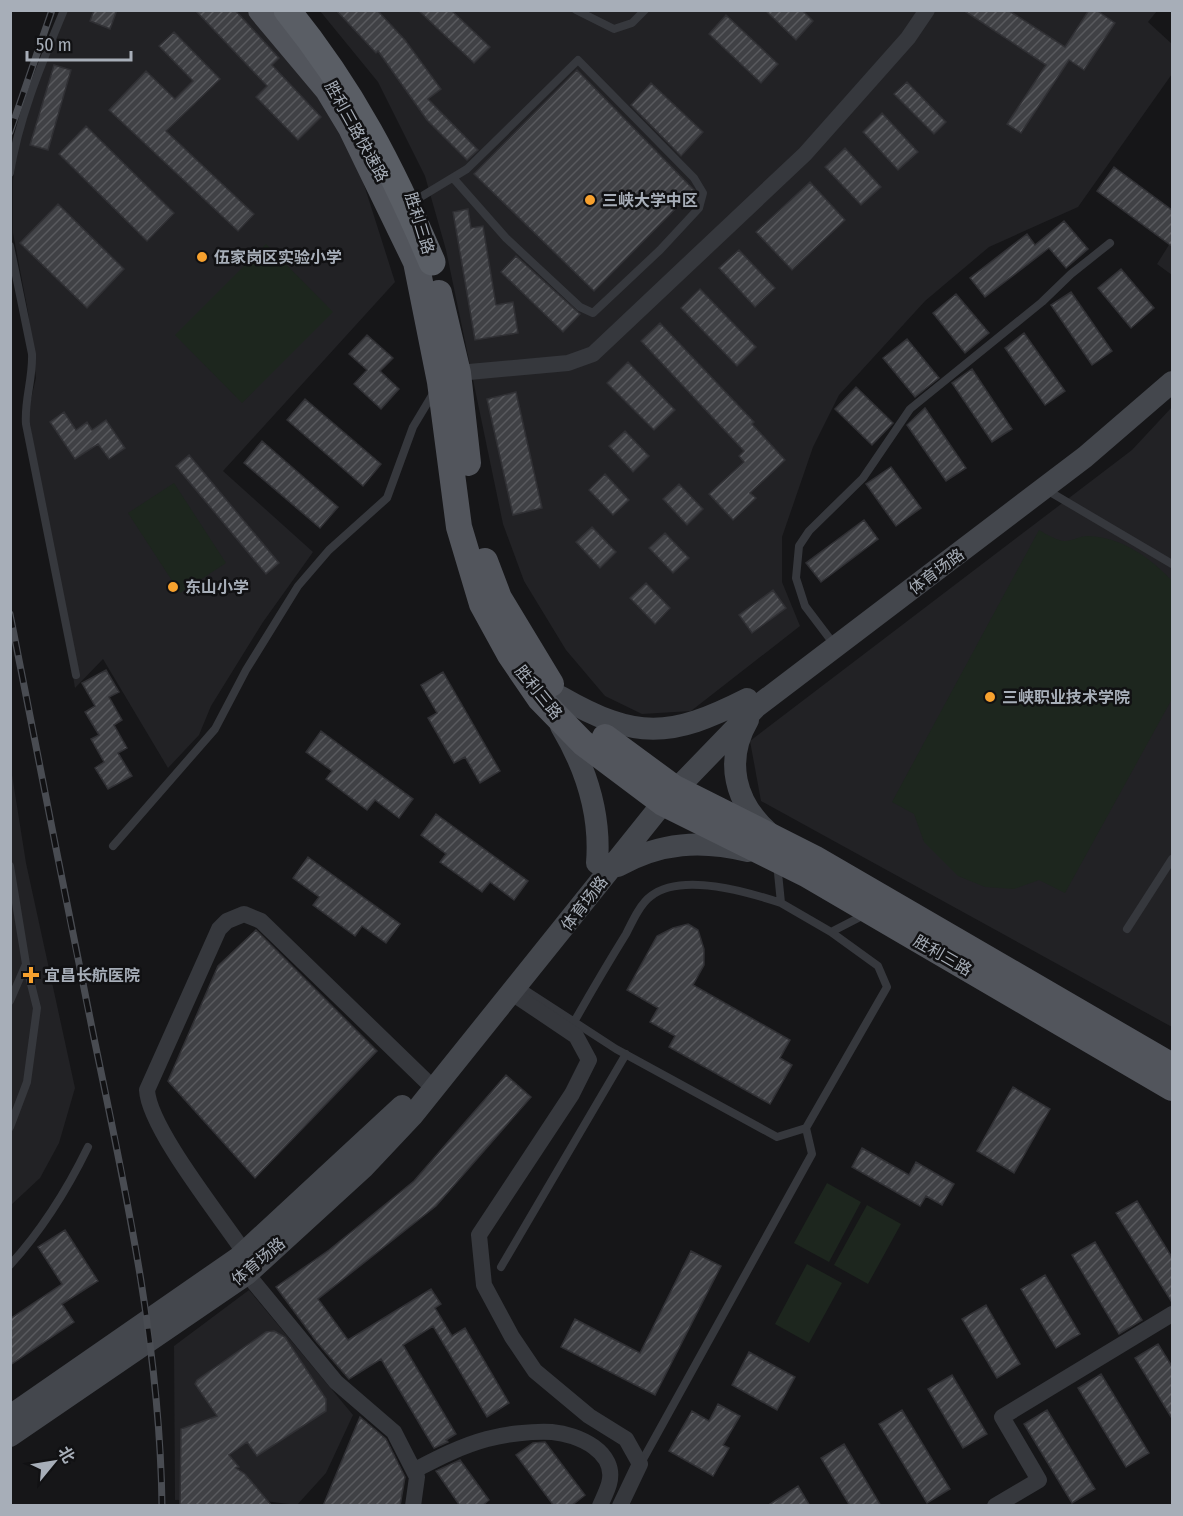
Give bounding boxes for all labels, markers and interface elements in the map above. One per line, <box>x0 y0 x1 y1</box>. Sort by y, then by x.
scale bar <box>27 24 130 62</box>
text: 50 m <box>36 34 72 56</box>
street label: 胜利三路快速路 <box>321 78 392 185</box>
street label: 胜利三路 <box>401 190 438 257</box>
place label: 三峡大学中区 <box>602 191 698 210</box>
marker: 三峡大学中区 <box>583 193 597 207</box>
place label: 伍家岗区实验小学 <box>214 248 342 267</box>
marker: 伍家岗区实验小学 <box>195 250 209 264</box>
street label: 体育场路 <box>905 545 968 598</box>
place label: 东山小学 <box>185 578 249 597</box>
marker: 东山小学 <box>166 580 180 594</box>
street label: 胜利三路 <box>511 661 566 723</box>
place label: 三峡职业技术学院 <box>1002 688 1130 707</box>
marker: 三峡职业技术学院 <box>983 690 997 704</box>
street label: 体育场路 <box>557 872 612 934</box>
street label: 胜利三路 <box>910 931 975 980</box>
marker: 宜昌长航医院 <box>22 966 40 984</box>
place label: 宜昌长航医院 <box>44 966 140 985</box>
street label: 体育场路 <box>228 1234 289 1289</box>
north arrow <box>24 1432 84 1492</box>
text: 北 <box>54 1443 79 1466</box>

